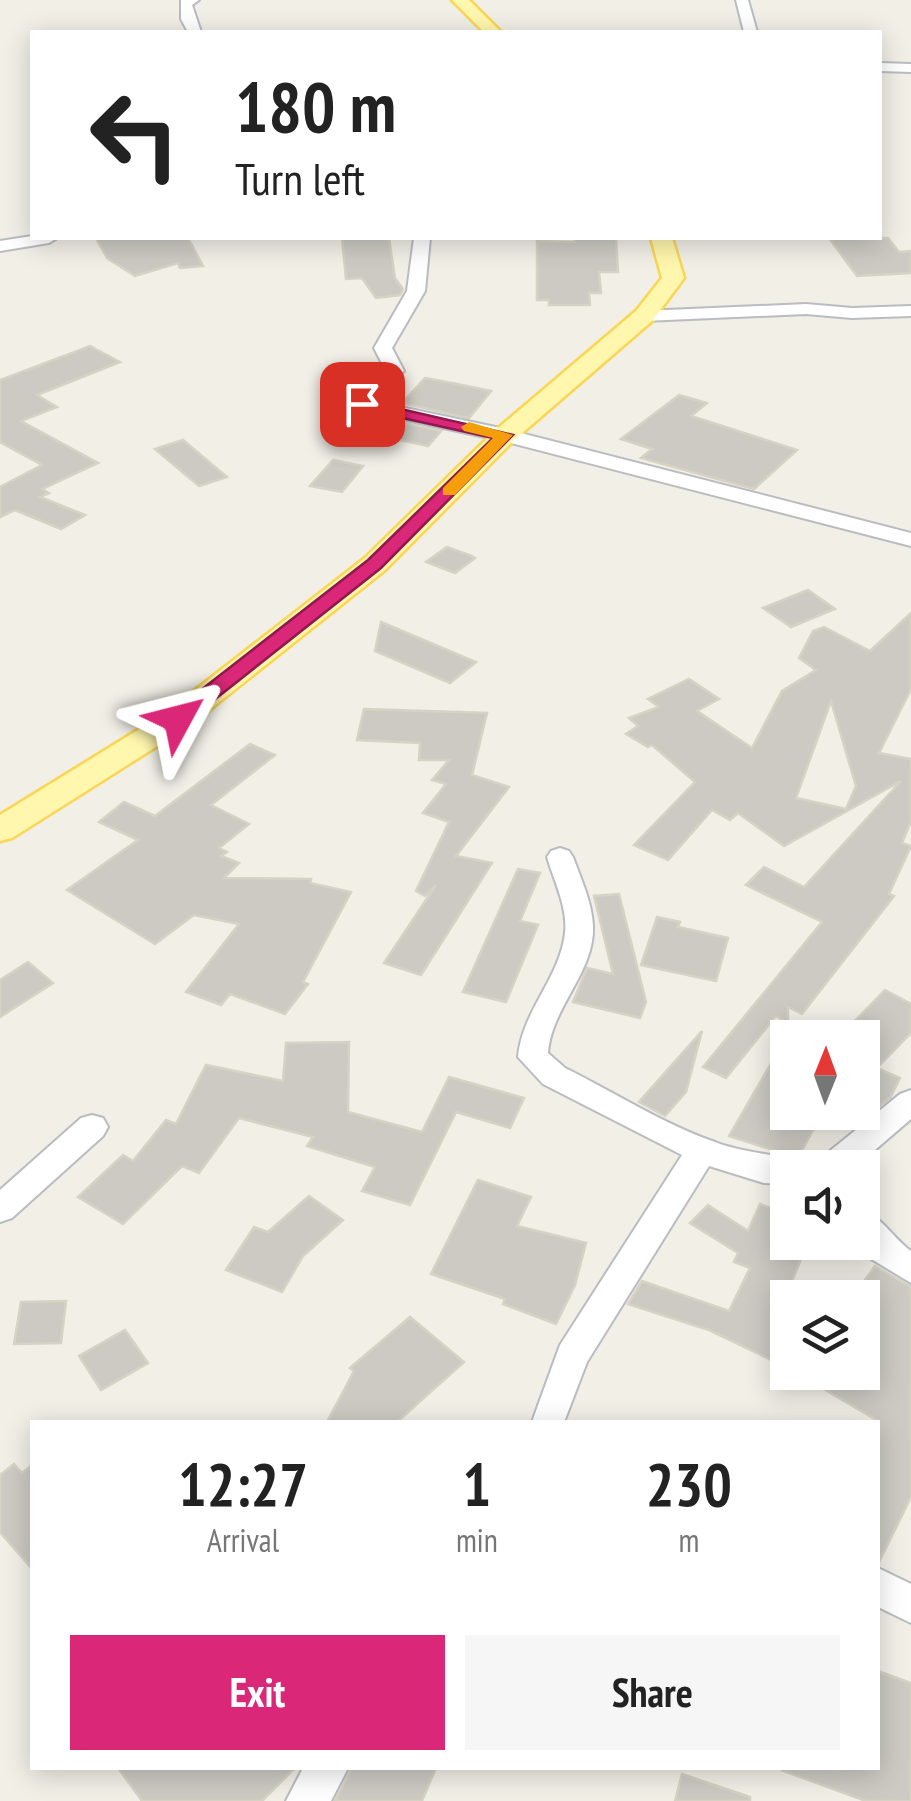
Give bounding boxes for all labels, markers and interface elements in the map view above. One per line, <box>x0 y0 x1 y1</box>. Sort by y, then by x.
text: 180 m <box>235 61 396 151</box>
icon: left <box>70 70 200 200</box>
text: Turn left <box>235 149 365 207</box>
pin <box>320 362 405 447</box>
icon: arrive <box>335 377 390 432</box>
position arrow <box>126 667 230 771</box>
north arrow <box>770 1020 880 1130</box>
map controls <box>770 1020 880 1390</box>
button: sound <box>770 1150 880 1260</box>
button: layers <box>770 1280 880 1390</box>
text: 12:27 <box>178 1445 308 1523</box>
text: 1 <box>463 1445 491 1523</box>
text: 230 <box>646 1445 732 1523</box>
text: Arrival <box>207 1519 279 1561</box>
text: min <box>456 1519 498 1561</box>
text: m <box>678 1519 699 1561</box>
button: Exit <box>70 1635 445 1750</box>
button: Share <box>465 1635 840 1750</box>

